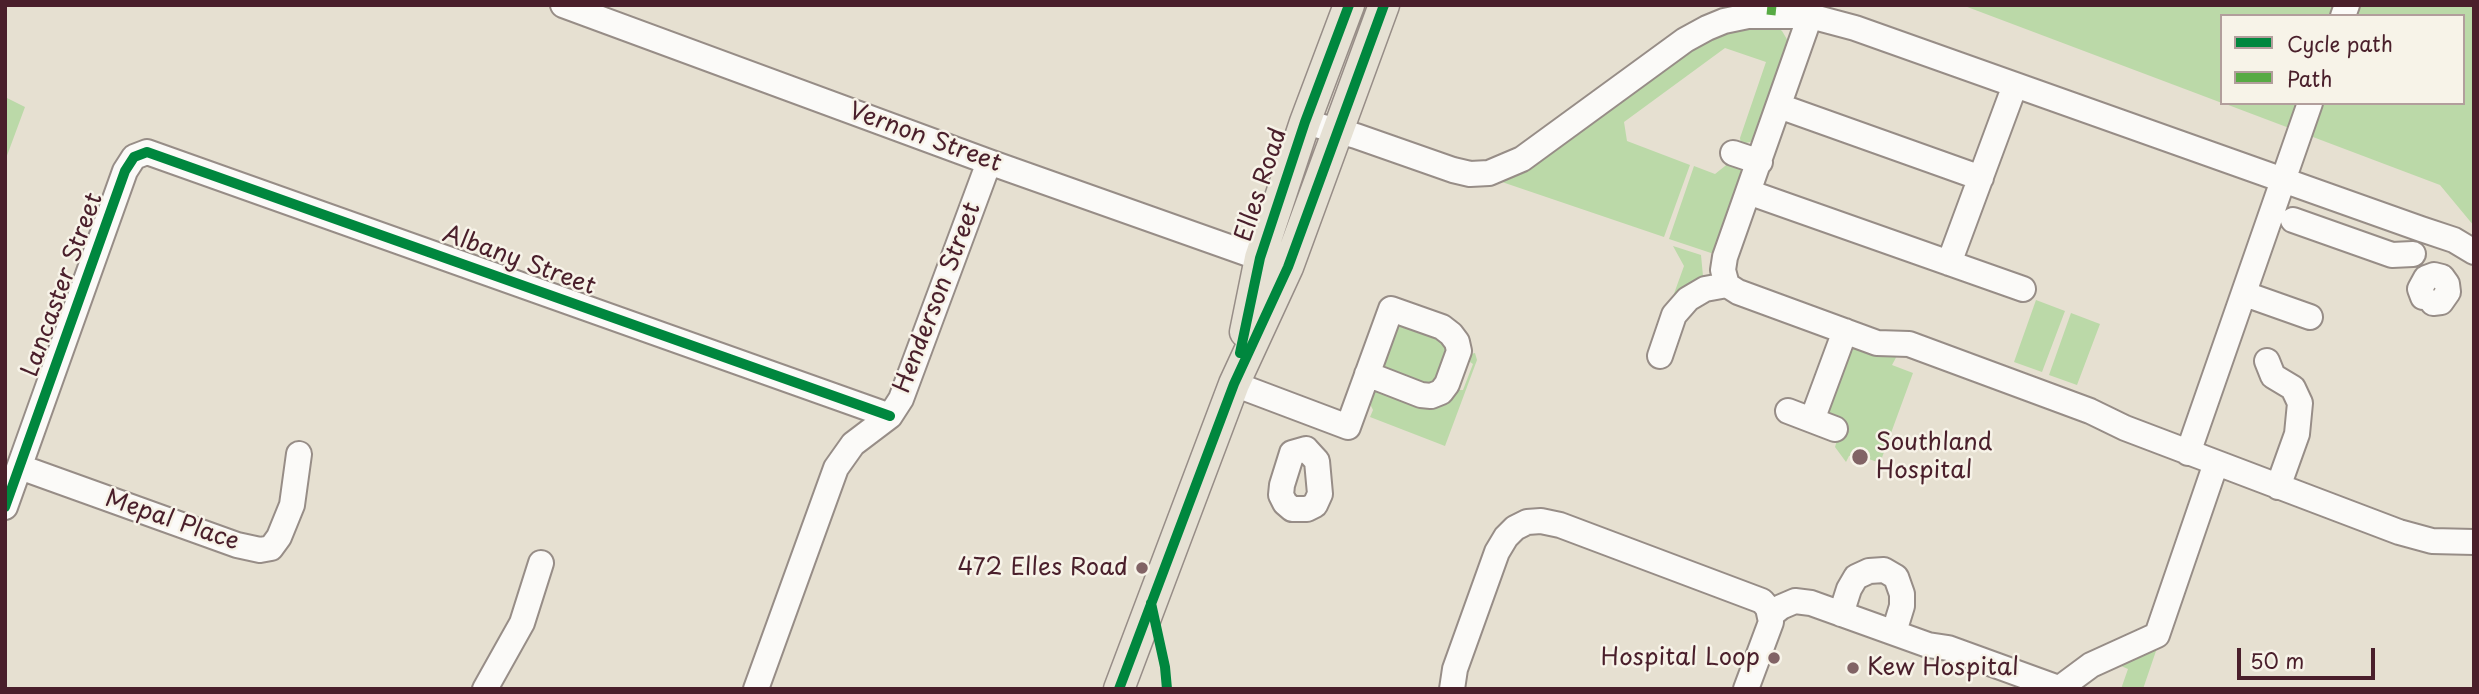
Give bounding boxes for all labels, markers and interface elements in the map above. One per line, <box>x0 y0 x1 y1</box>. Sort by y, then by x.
legend <box>2220 14 2465 105</box>
text: Cycle path <box>2287 27 2393 59</box>
text: Path <box>2287 62 2332 94</box>
street label: Vernon Street <box>845 97 1005 179</box>
street label: Elles Road <box>1230 125 1294 245</box>
street label: Lancaster Street <box>16 189 110 381</box>
street label: Henderson Street <box>888 199 988 397</box>
street label: Albany Street <box>439 220 599 302</box>
place label: Southland Hospital <box>1876 429 1992 485</box>
marker: Southland Hospital <box>1850 447 1870 467</box>
street label: Mepal Place <box>101 485 243 557</box>
place label: 472 Elles Road <box>957 554 1128 582</box>
marker: 472 Elles Road <box>1134 560 1150 576</box>
scale bar <box>2241 634 2379 678</box>
place label: Hospital Loop <box>1601 644 1760 672</box>
text: 50 m <box>2250 644 2304 676</box>
marker: Hospital Loop <box>1766 650 1782 666</box>
place label: Kew Hospital <box>1867 654 2019 682</box>
marker: Kew Hospital <box>1845 660 1861 676</box>

